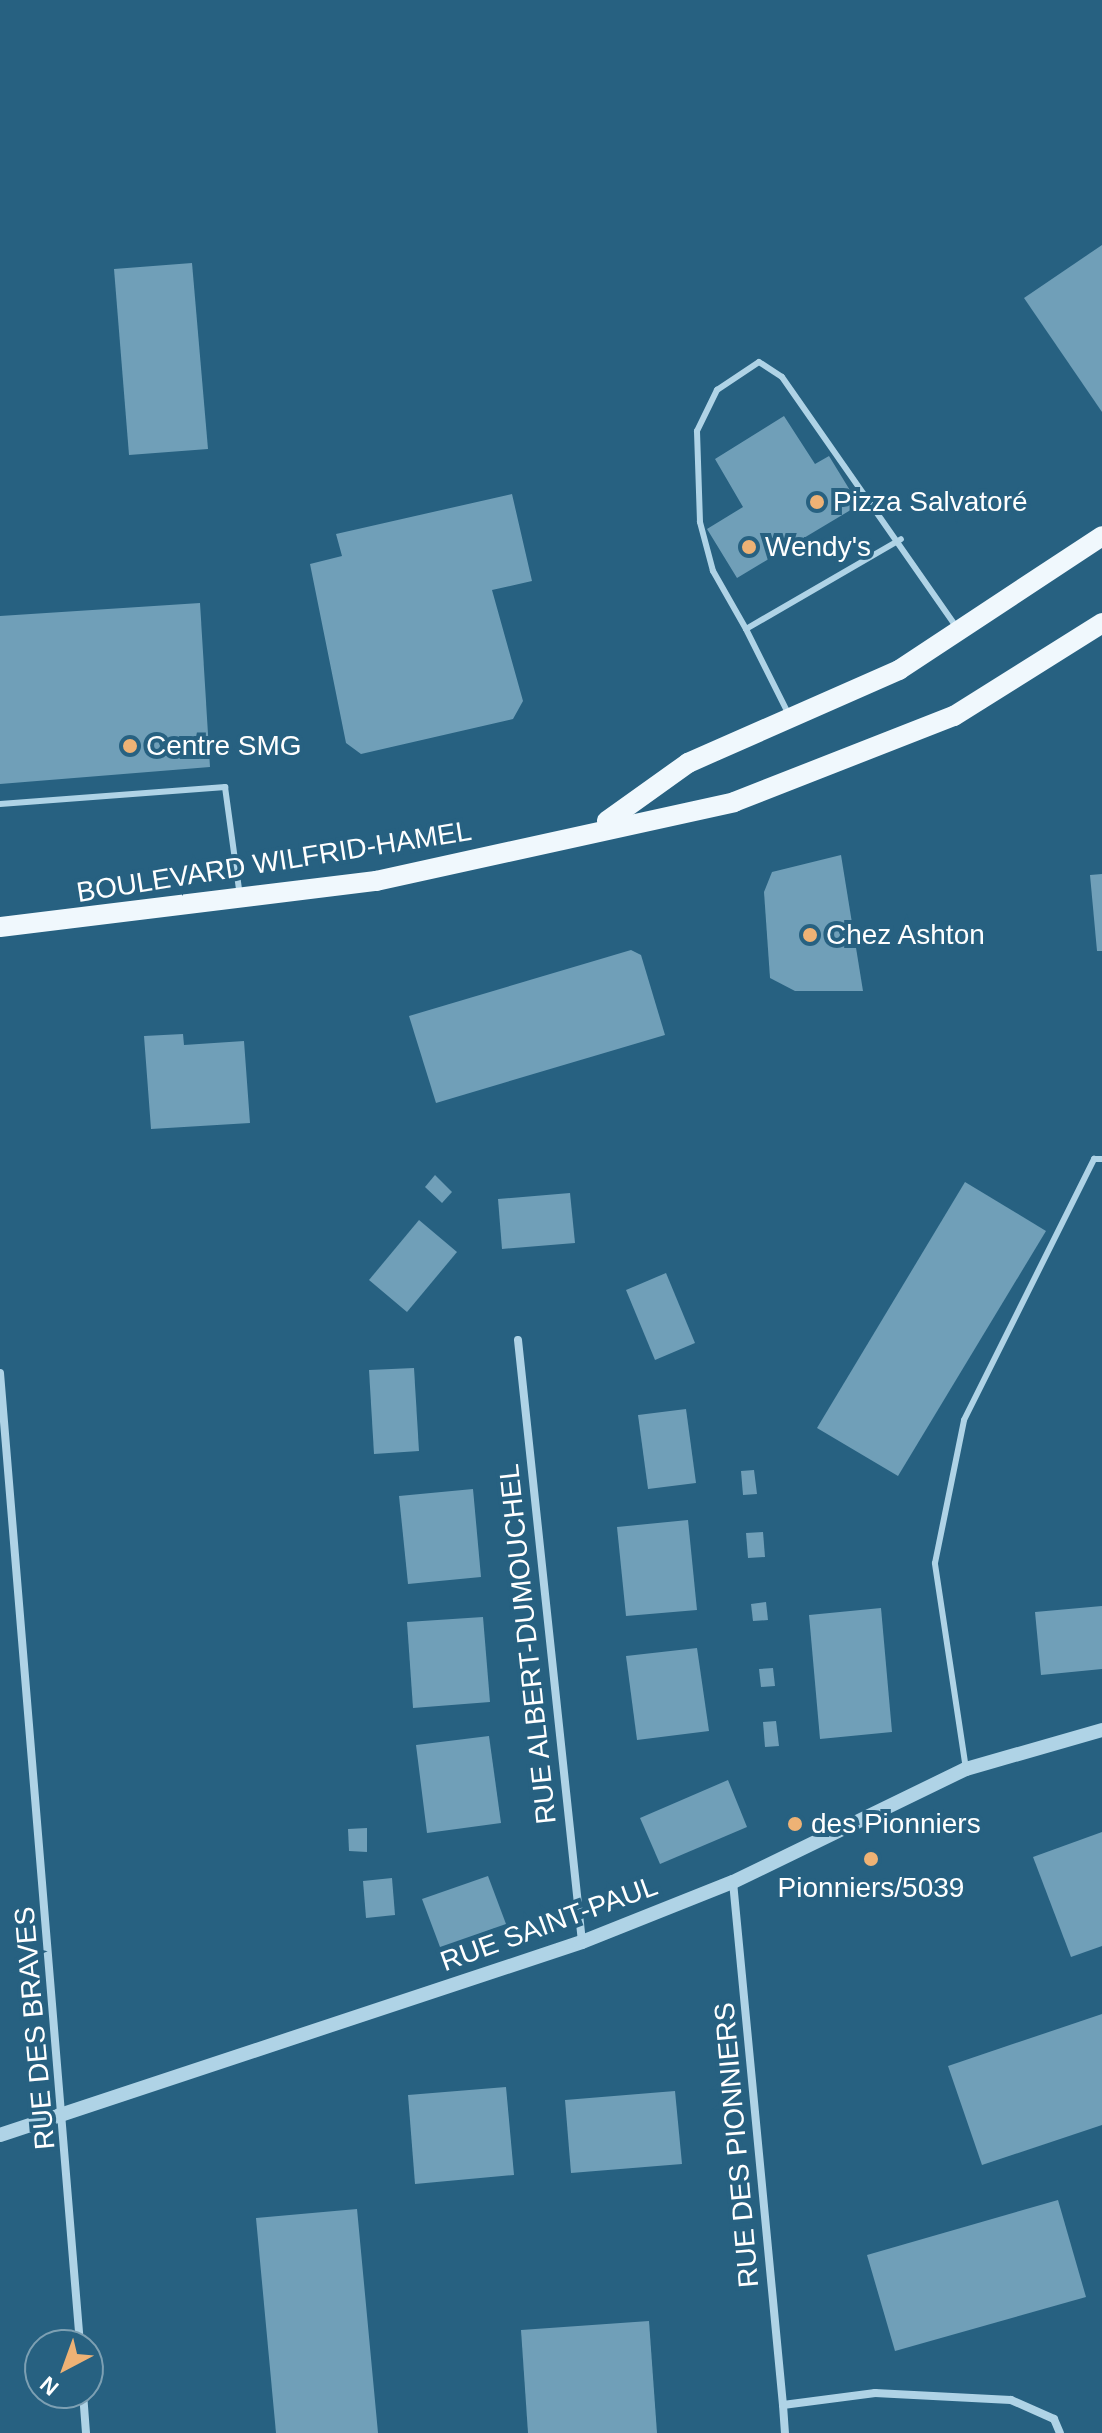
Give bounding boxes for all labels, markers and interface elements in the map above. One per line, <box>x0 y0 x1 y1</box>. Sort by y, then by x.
place label: Pizza Salvatoré <box>833 485 1028 519</box>
marker: Pizza Salvatoré <box>808 493 826 511</box>
place label: Wendy's <box>765 530 871 564</box>
marker: Wendy's <box>740 538 758 556</box>
place label: Centre SMG <box>146 729 302 763</box>
marker: Centre SMG <box>121 737 139 755</box>
street label: BOULEVARD WILFRID-HAMEL <box>74 814 474 910</box>
place label: Chez Ashton <box>826 918 986 952</box>
marker: Chez Ashton <box>801 926 819 944</box>
street label: RUE ALBERT-DUMOUCHEL <box>492 1461 564 1827</box>
place label: des Pionniers <box>811 1807 981 1841</box>
marker: des Pionniers <box>786 1815 804 1833</box>
marker: Pionniers/5039 <box>862 1850 880 1868</box>
street label: RUE SAINT-PAUL <box>436 1869 662 1979</box>
place label: Pionniers/5039 <box>778 1871 964 1905</box>
street label: RUE DES BRAVES <box>8 1905 62 2151</box>
street label: RUE DES PIONNIERS <box>708 2001 766 2289</box>
north arrow <box>24 2329 104 2409</box>
text: N <box>35 2371 63 2401</box>

